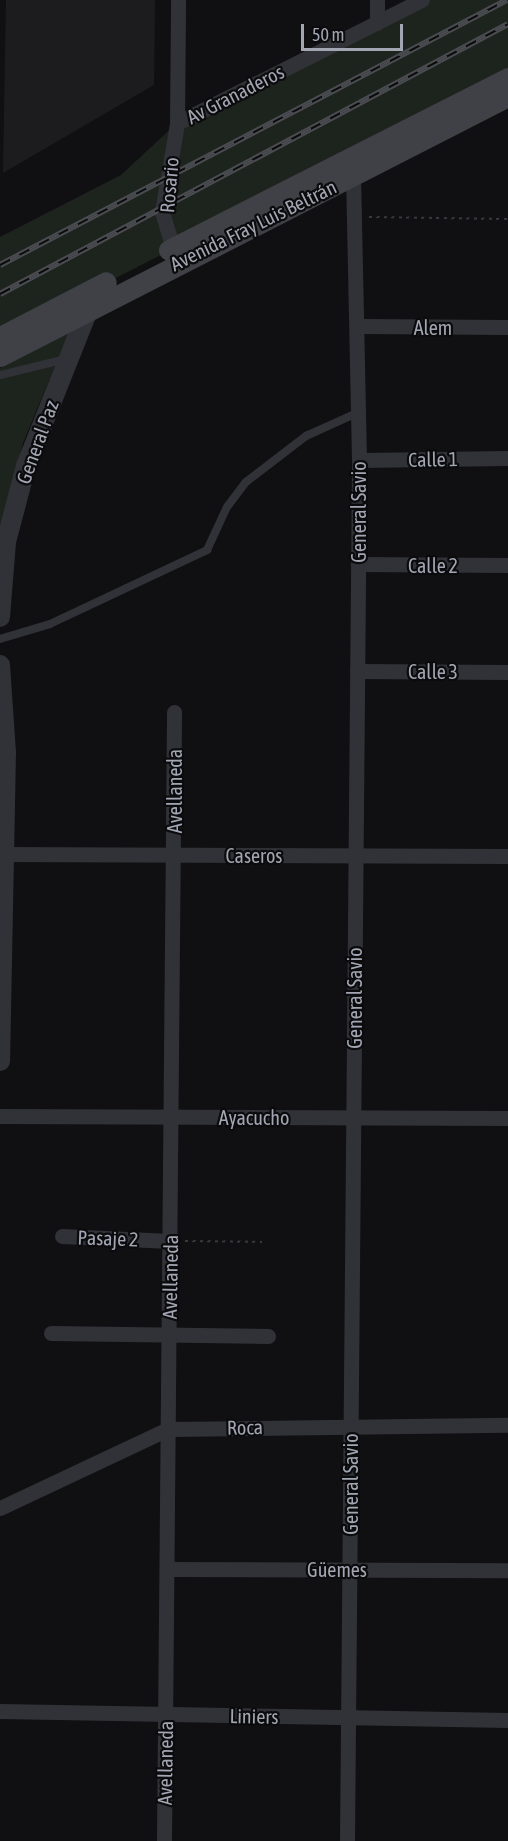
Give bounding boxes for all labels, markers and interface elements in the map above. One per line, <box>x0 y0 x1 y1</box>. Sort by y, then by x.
scale bar <box>304 12 406 50</box>
text: 50 m <box>312 24 344 45</box>
street label: Av Granaderos <box>182 59 288 129</box>
street label: Rosario <box>155 156 183 214</box>
street label: Avenida Fray Luis Beltrán <box>166 174 340 276</box>
street label: Alem <box>414 315 452 339</box>
street label: General Paz <box>11 397 63 487</box>
street label: Calle 1 <box>408 447 458 471</box>
street label: General Savio <box>346 461 370 563</box>
street label: Calle 2 <box>408 553 458 577</box>
street label: Calle 3 <box>408 659 458 683</box>
street label: Avellaneda <box>162 749 186 833</box>
street label: Caseros <box>226 843 282 867</box>
street label: General Savio <box>342 947 366 1049</box>
street label: Ayacucho <box>219 1105 289 1129</box>
street label: Pasaje 2 <box>77 1225 139 1251</box>
street label: Avellaneda <box>157 1235 183 1319</box>
street label: Roca <box>227 1415 263 1439</box>
street label: General Savio <box>338 1433 362 1535</box>
street label: Güemes <box>307 1557 367 1581</box>
street label: Liniers <box>229 1704 279 1728</box>
street label: Avellaneda <box>152 1721 178 1805</box>

